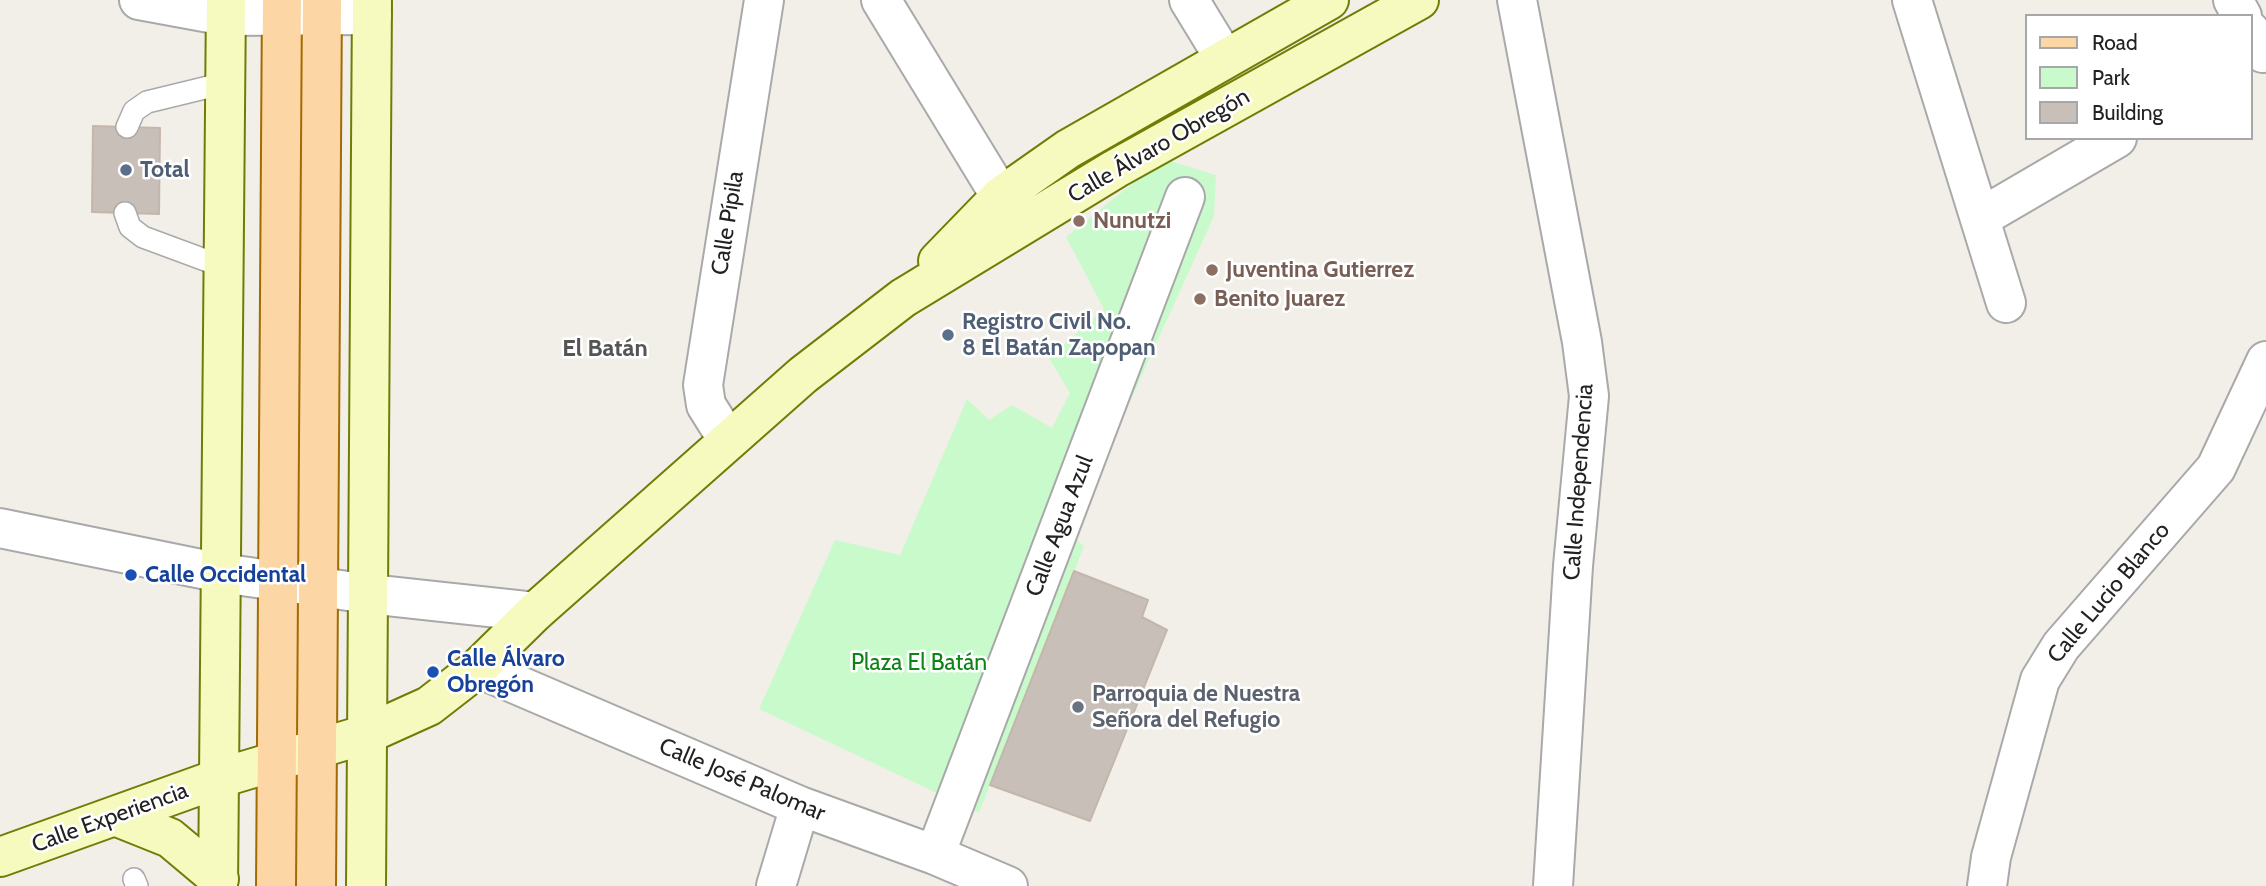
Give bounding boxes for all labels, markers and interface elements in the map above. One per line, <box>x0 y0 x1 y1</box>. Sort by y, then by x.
legend <box>2024 14 2252 140</box>
text: Road <box>2092 30 2138 55</box>
text: Park <box>2092 65 2130 90</box>
street label: Calle Álvaro Obregón <box>1063 83 1255 209</box>
text: Building <box>2092 100 2163 125</box>
place label: Total <box>140 156 189 184</box>
marker: Total <box>118 162 134 178</box>
street label: Calle Pípila <box>706 169 750 277</box>
place label: Nunutzi <box>1093 207 1171 235</box>
marker: Nunutzi <box>1071 213 1087 229</box>
place label: Juventina Gutierrez <box>1226 256 1414 284</box>
marker: Juventina Gutierrez <box>1204 262 1220 278</box>
place label: Benito Juarez <box>1214 285 1345 313</box>
marker: Benito Juarez <box>1192 291 1208 307</box>
place label: Registro Civil No. 8 El Batán Zapopan <box>962 308 1156 362</box>
marker: Registro Civil No. 8 El Batán Zapopan <box>940 327 956 343</box>
district label: El Batán <box>562 335 648 363</box>
street label: Calle Independencia <box>1558 383 1600 581</box>
street label: Calle Agua Azul <box>1020 451 1100 601</box>
street label: Calle Lucio Blanco <box>2042 517 2176 669</box>
place label: Calle Occidental <box>145 561 306 589</box>
marker: Calle Occidental <box>123 567 139 583</box>
place label: Calle Álvaro Obregón <box>447 645 565 699</box>
park label: Plaza El Batán <box>851 649 987 677</box>
marker: Calle Álvaro Obregón <box>425 664 441 680</box>
place label: Parroquia de Nuestra Señora del Refugio <box>1092 680 1300 734</box>
marker: Parroquia de Nuestra Señora del Refugio <box>1070 699 1086 715</box>
street label: Calle José Palomar <box>655 733 829 827</box>
street label: Calle Experiencia <box>28 777 192 859</box>

